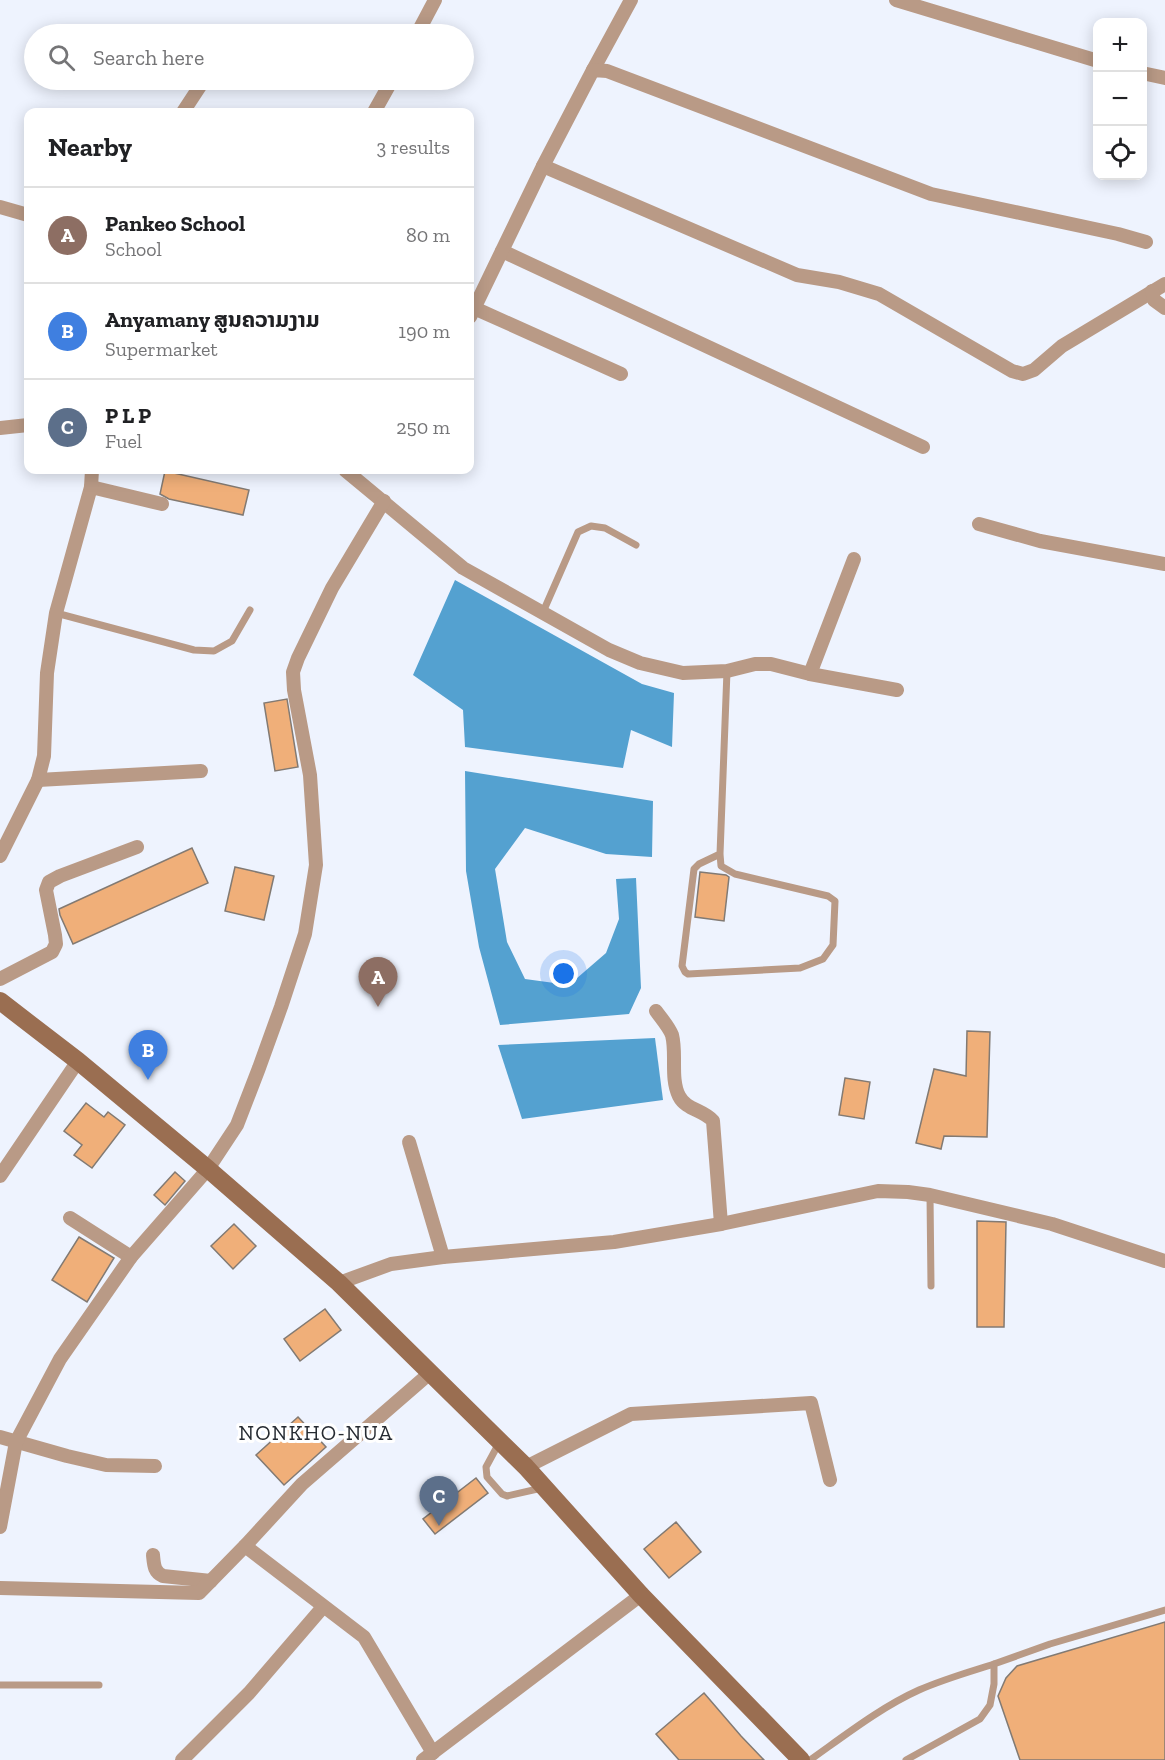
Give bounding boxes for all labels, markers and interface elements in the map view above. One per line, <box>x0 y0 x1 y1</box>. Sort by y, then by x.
map controls <box>1093 18 1147 180</box>
button: + <box>1093 18 1147 72</box>
search box <box>24 24 474 90</box>
icon: search <box>45 41 78 74</box>
text: Search here <box>93 44 204 71</box>
button: − <box>1093 72 1147 126</box>
button: locate <box>1093 126 1147 180</box>
text: Nearby <box>48 131 132 163</box>
text: 3 results <box>376 135 450 159</box>
text: Pankeo School <box>105 210 245 237</box>
text: A <box>61 223 74 247</box>
text: 80 m <box>406 223 450 247</box>
text: School <box>105 237 162 261</box>
text: Anyamany ສູນຄວາມງາມ <box>105 306 319 333</box>
text: B <box>61 319 74 343</box>
text: 190 m <box>398 319 450 343</box>
text: Supermarket <box>105 337 218 361</box>
text: P L P <box>105 402 151 429</box>
text: C <box>61 415 74 439</box>
text: 250 m <box>396 415 450 439</box>
text: Fuel <box>105 429 142 453</box>
pin: A <box>358 958 398 1007</box>
your location <box>549 959 578 988</box>
pin: B <box>128 1030 168 1080</box>
district label: NONKHO-NUA <box>238 1420 394 1445</box>
pin: C <box>420 1476 458 1526</box>

